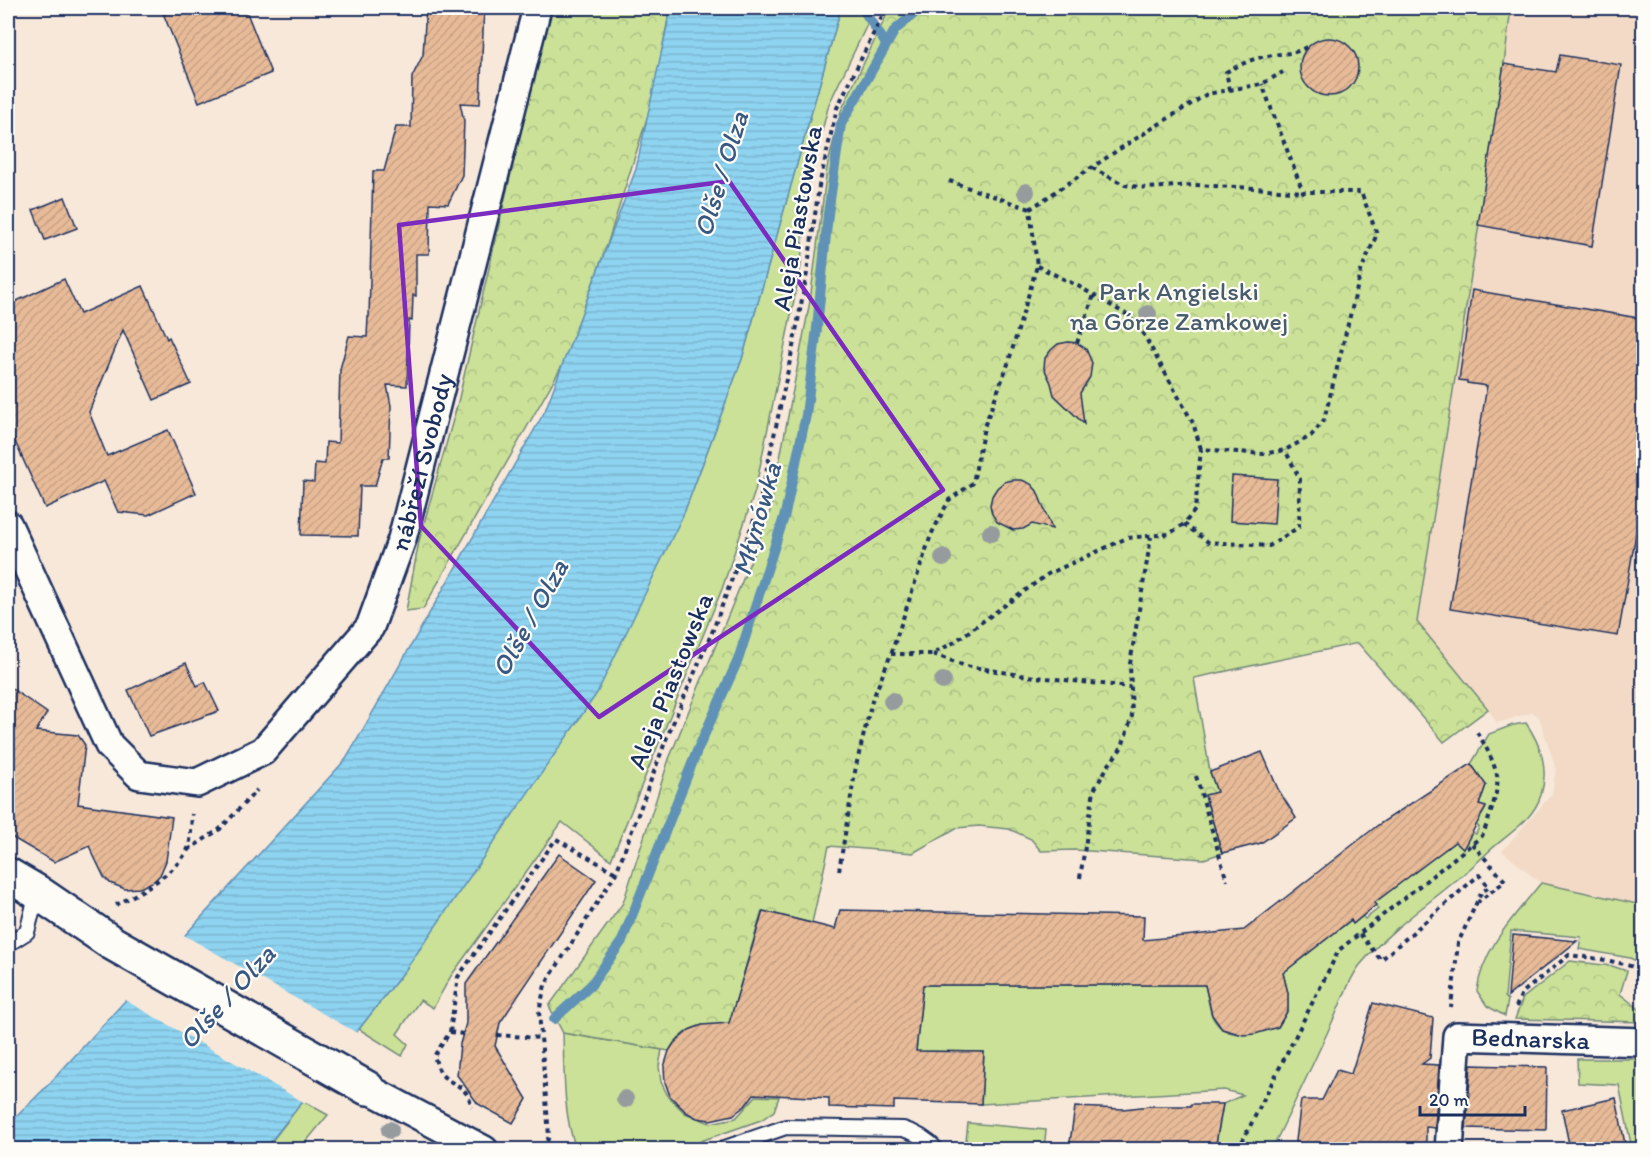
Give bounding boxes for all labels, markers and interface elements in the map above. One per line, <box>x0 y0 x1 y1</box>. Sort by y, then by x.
water label: Olše / Olza <box>686 106 755 240</box>
street label: Aleja Piastowska <box>765 122 829 313</box>
park label: Park Angielski na Górze Zamkowej <box>1070 275 1288 337</box>
street label: nábřeží Svobody <box>383 370 459 556</box>
water label: Młynówka <box>725 458 789 579</box>
water label: Olše / Olza <box>484 552 576 682</box>
street label: Aleja Piastowska <box>620 588 720 774</box>
water label: Olše / Olza <box>171 937 283 1056</box>
street label: Bednarska <box>1471 1020 1591 1056</box>
scale bar <box>1420 1079 1525 1117</box>
text: 20 m <box>1429 1089 1469 1111</box>

